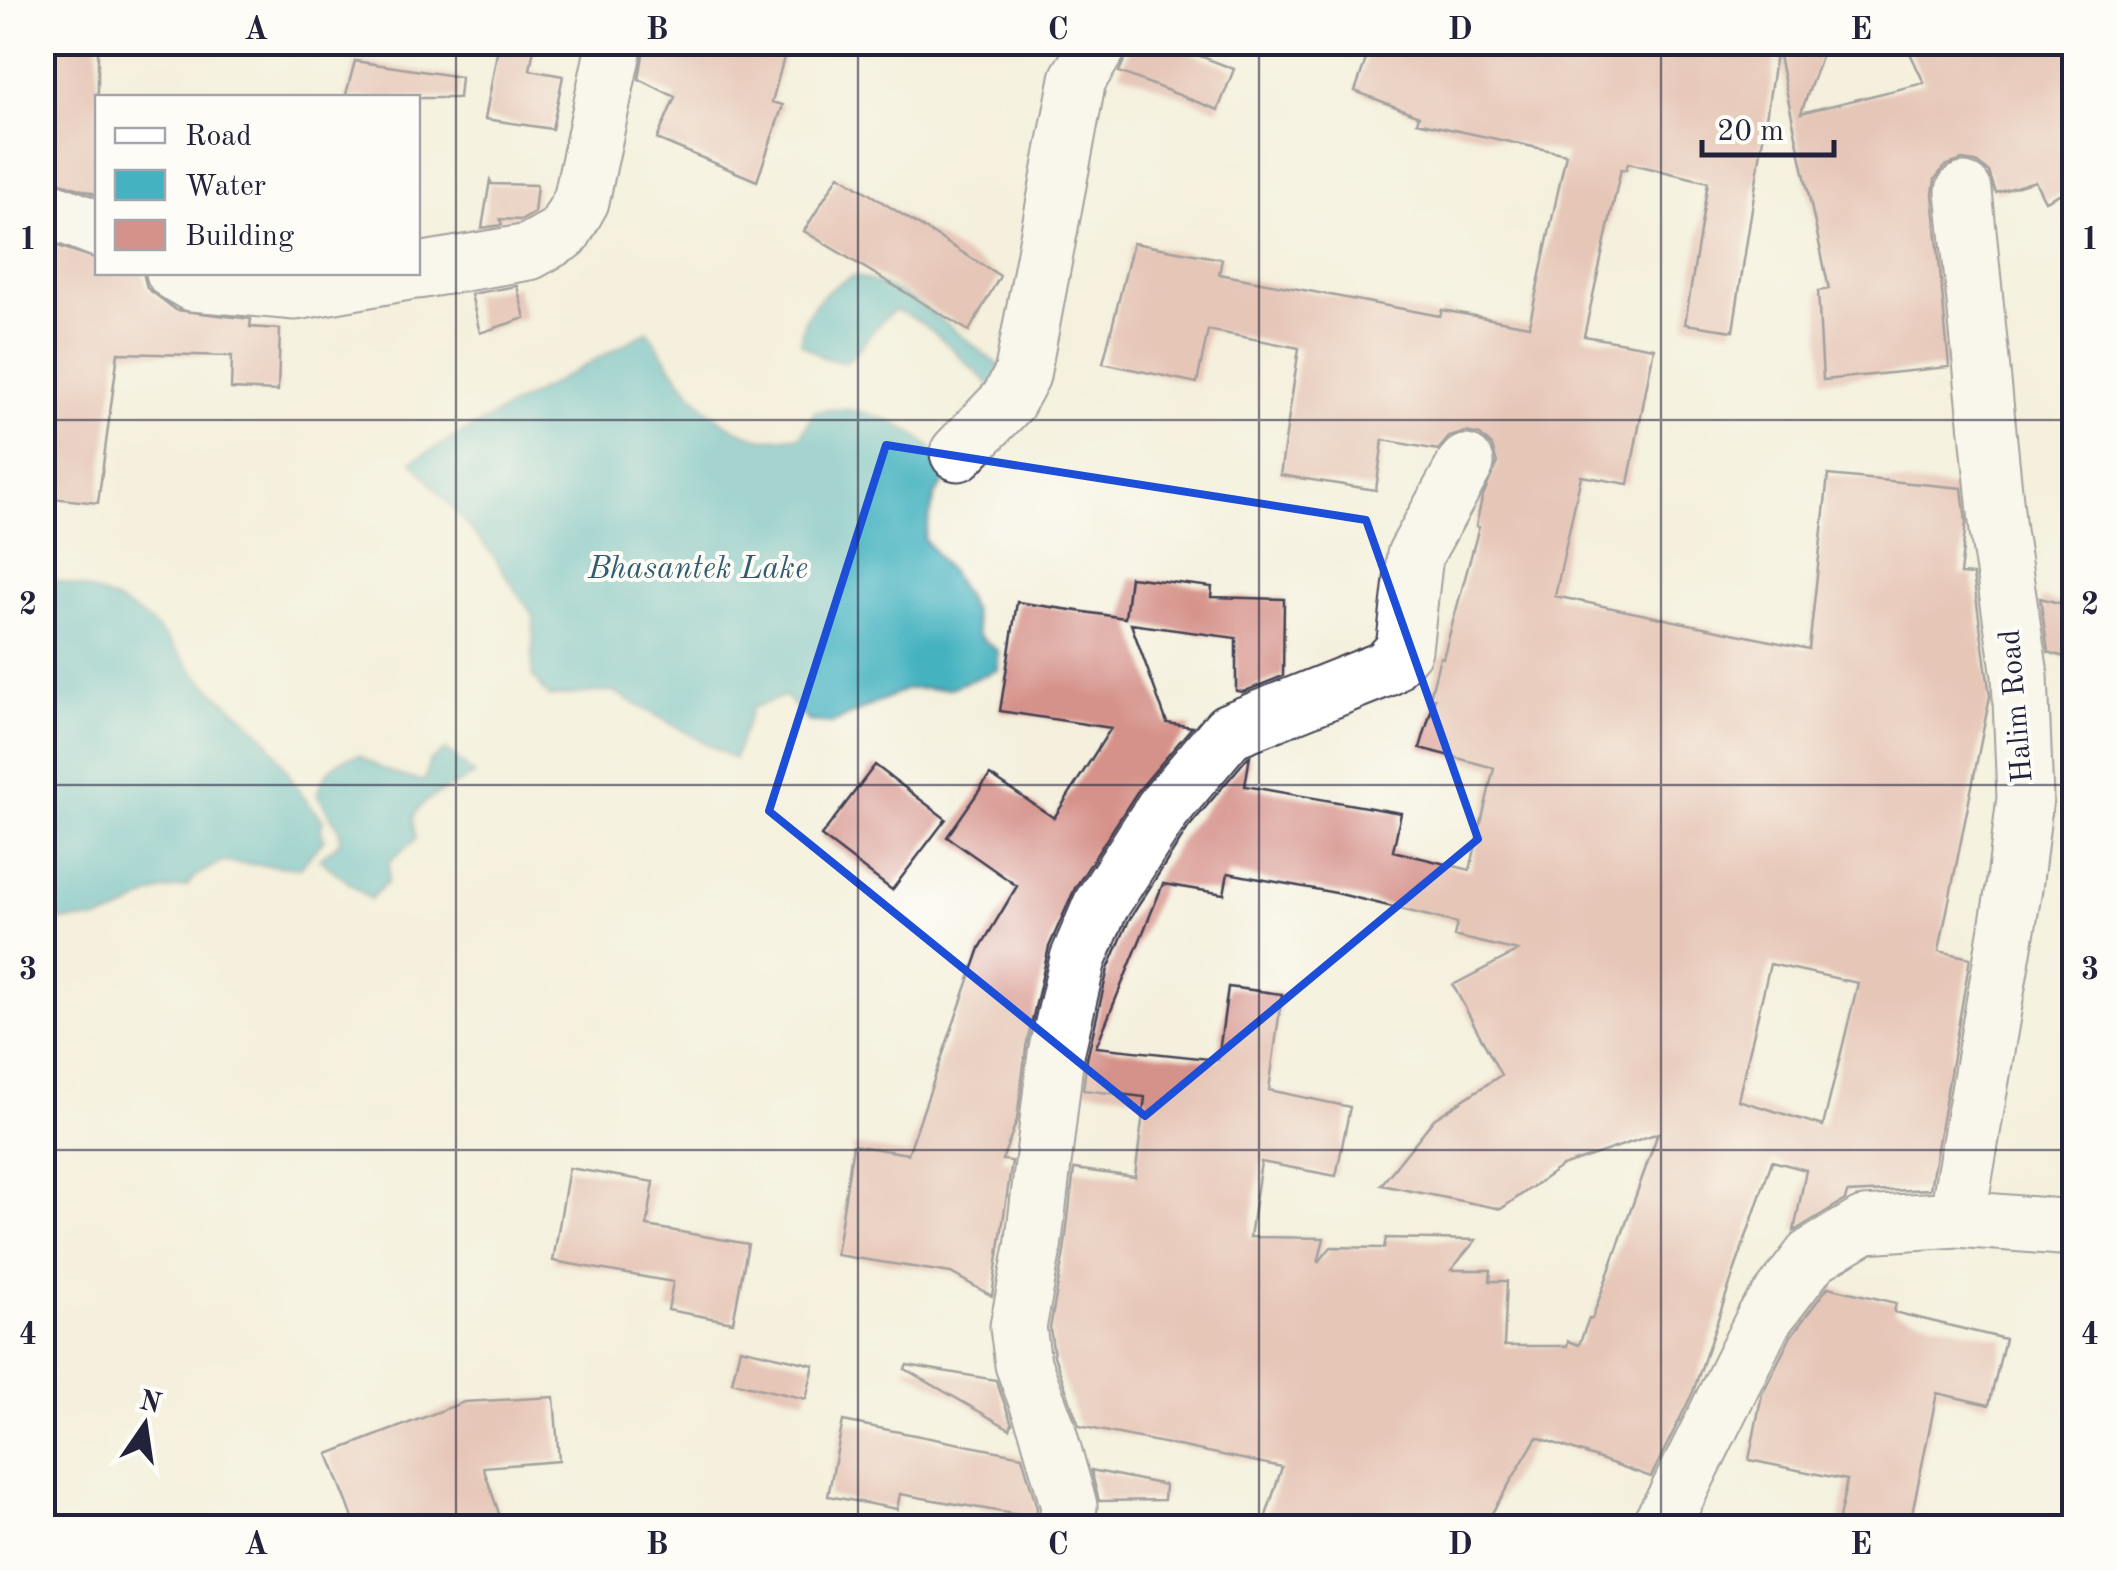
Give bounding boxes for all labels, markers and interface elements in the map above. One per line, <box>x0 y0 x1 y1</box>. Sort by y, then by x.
text: A <box>244 15 268 47</box>
text: B <box>646 15 668 47</box>
text: C <box>1047 15 1069 47</box>
text: D <box>1447 15 1473 47</box>
text: E <box>1850 15 1872 47</box>
legend <box>95 95 420 275</box>
scale bar <box>1702 95 1834 157</box>
text: 20 m <box>1717 117 1784 147</box>
text: Road <box>185 122 252 152</box>
text: Water <box>185 172 266 202</box>
text: Building <box>185 222 294 252</box>
text: 1 <box>19 225 37 257</box>
text: 1 <box>2081 225 2099 257</box>
water label: Bhasantek Lake <box>587 554 808 586</box>
text: 2 <box>19 590 37 622</box>
text: 2 <box>2081 590 2099 622</box>
street label: Halim Road <box>1995 628 2039 784</box>
text: 3 <box>19 955 37 987</box>
text: 3 <box>2081 955 2099 987</box>
text: 4 <box>19 1320 37 1352</box>
text: 4 <box>2081 1320 2099 1352</box>
north arrow <box>95 1375 195 1475</box>
text: N <box>136 1388 164 1420</box>
text: A <box>244 1530 268 1562</box>
text: B <box>646 1530 668 1562</box>
text: C <box>1047 1530 1069 1562</box>
text: D <box>1447 1530 1473 1562</box>
text: E <box>1850 1530 1872 1562</box>

